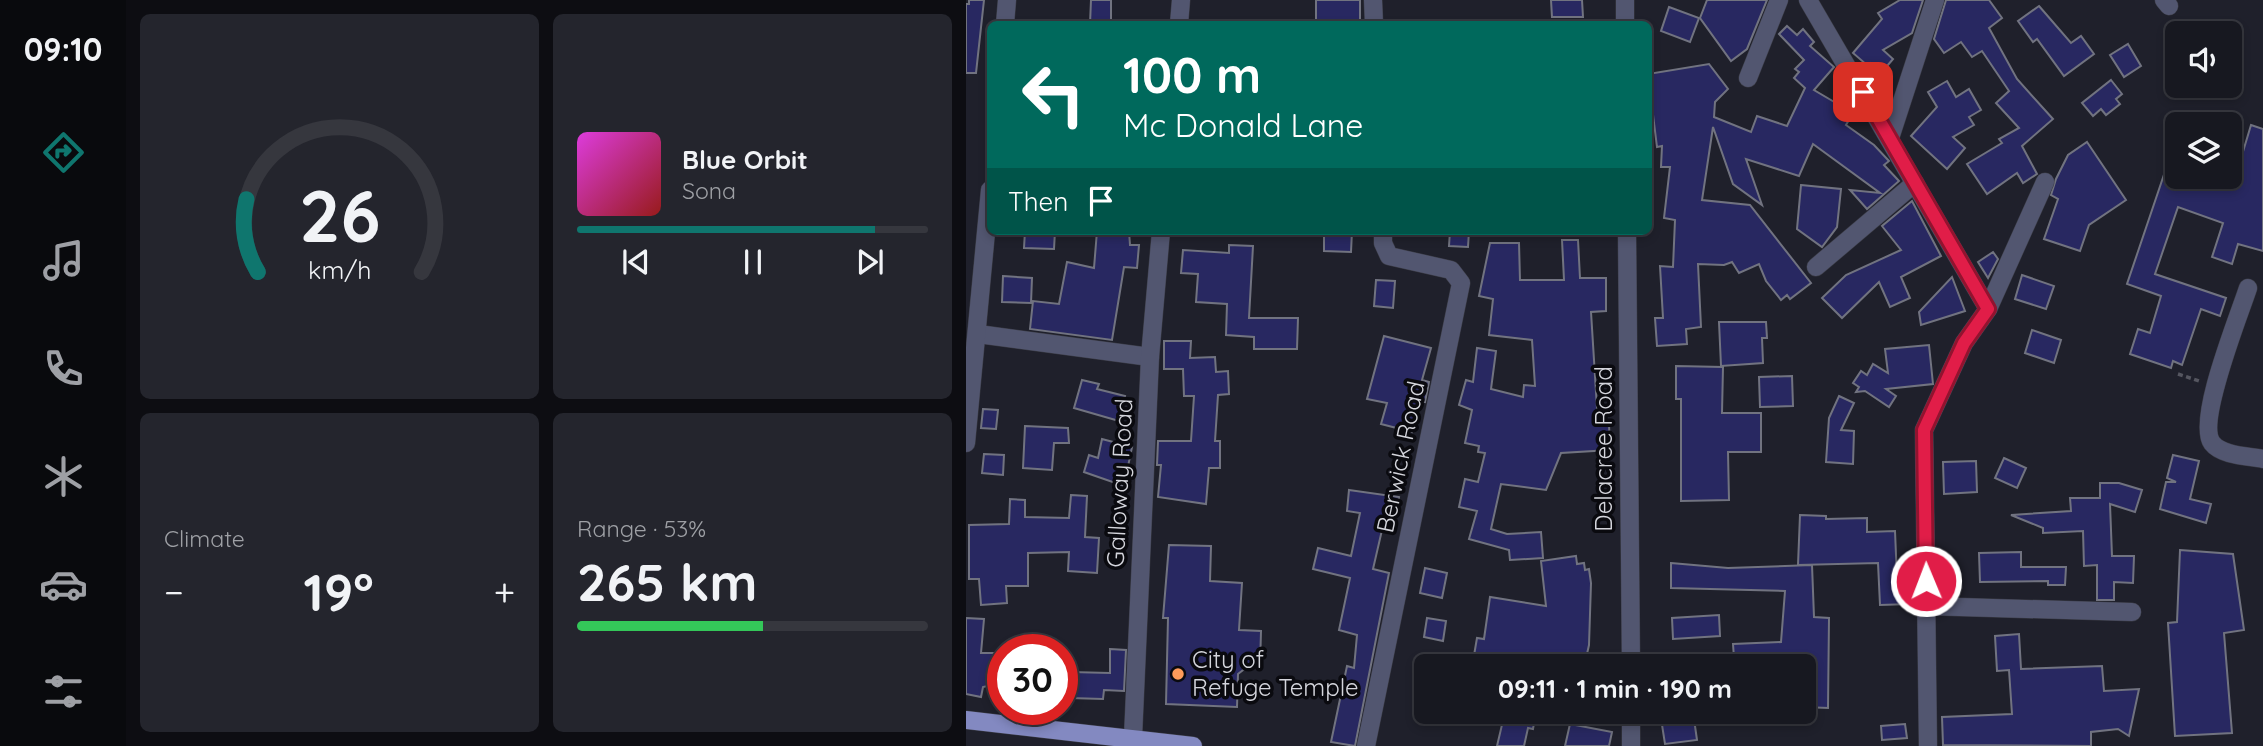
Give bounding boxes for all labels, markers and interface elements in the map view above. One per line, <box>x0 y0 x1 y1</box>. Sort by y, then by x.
map controls <box>2165 21 2242 189</box>
button: sound <box>2165 21 2242 98</box>
text: 09:10 <box>24 29 102 69</box>
text: 100 m <box>1123 44 1261 105</box>
icon: left <box>1008 49 1099 140</box>
pin <box>1833 62 1893 122</box>
icon: arrive <box>1844 73 1882 111</box>
text: Mc Donald Lane <box>1123 105 1363 145</box>
button: layers <box>2165 112 2242 189</box>
icon: directions <box>39 128 88 177</box>
text: Blue Orbit <box>682 143 808 176</box>
text: 26 <box>299 170 380 261</box>
text: Sona <box>682 176 736 205</box>
icon: arrive <box>1082 182 1120 220</box>
text: Then <box>1008 185 1068 218</box>
icon: music <box>39 236 88 285</box>
icon: previous <box>617 243 655 281</box>
icon: pause <box>734 243 772 281</box>
icon: next <box>851 243 889 281</box>
text: km/h <box>308 254 371 285</box>
icon: phone <box>39 344 88 393</box>
street label: Delacree Road <box>1588 366 1618 532</box>
street label: Berwick Road <box>1369 378 1431 535</box>
street label: Galloway Road <box>1100 398 1138 568</box>
icon: climate <box>39 452 88 501</box>
text: Range · 53% <box>577 514 706 543</box>
text: Climate <box>164 524 245 553</box>
position arrow <box>1889 544 1963 618</box>
text: 265 km <box>577 549 757 614</box>
text: 19° <box>304 559 374 624</box>
icon: car <box>39 560 88 609</box>
text: − <box>164 568 184 616</box>
text: + <box>494 568 515 616</box>
speed limit sign: 30 <box>987 634 1078 725</box>
place label: City of Refuge Temple <box>1192 644 1359 702</box>
marker: City of Refuge Temple <box>1170 666 1186 682</box>
icon: filters <box>39 667 88 716</box>
text: 09:11 · 1 min · 190 m <box>1498 672 1732 705</box>

